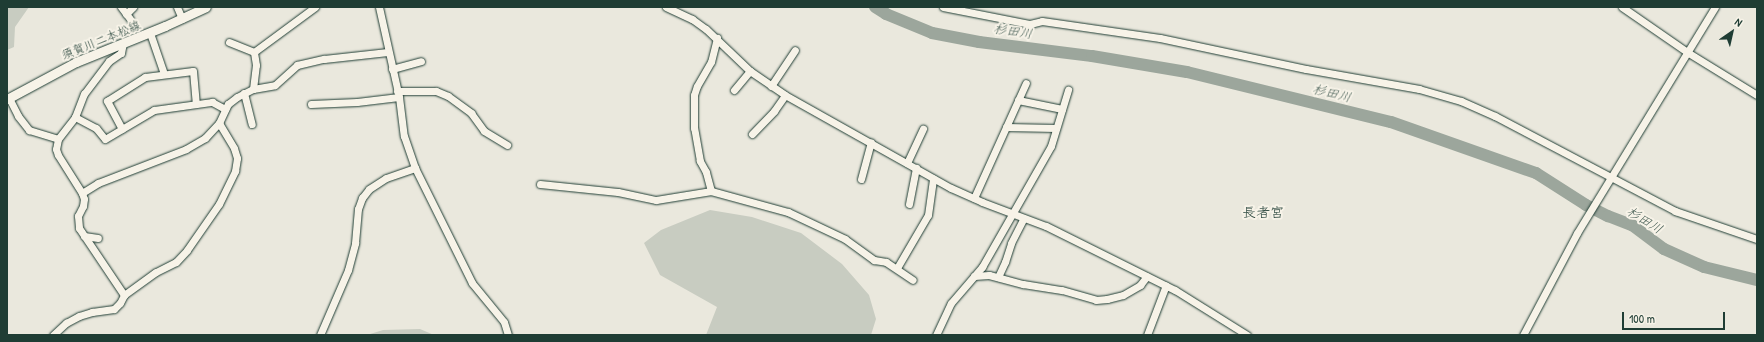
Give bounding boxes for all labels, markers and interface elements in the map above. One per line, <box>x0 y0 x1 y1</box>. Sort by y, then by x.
north arrow <box>1712 12 1752 52</box>
text: N <box>1732 15 1745 29</box>
street label: 須賀川二本松線 <box>59 18 143 62</box>
water label: 杉田川 <box>993 20 1033 42</box>
water label: 杉田川 <box>1311 81 1353 105</box>
water label: 杉田川 <box>1624 203 1666 237</box>
district label: 長者宮 <box>1242 204 1284 220</box>
scale bar <box>1624 304 1727 330</box>
text: 100 m <box>1629 310 1655 327</box>

